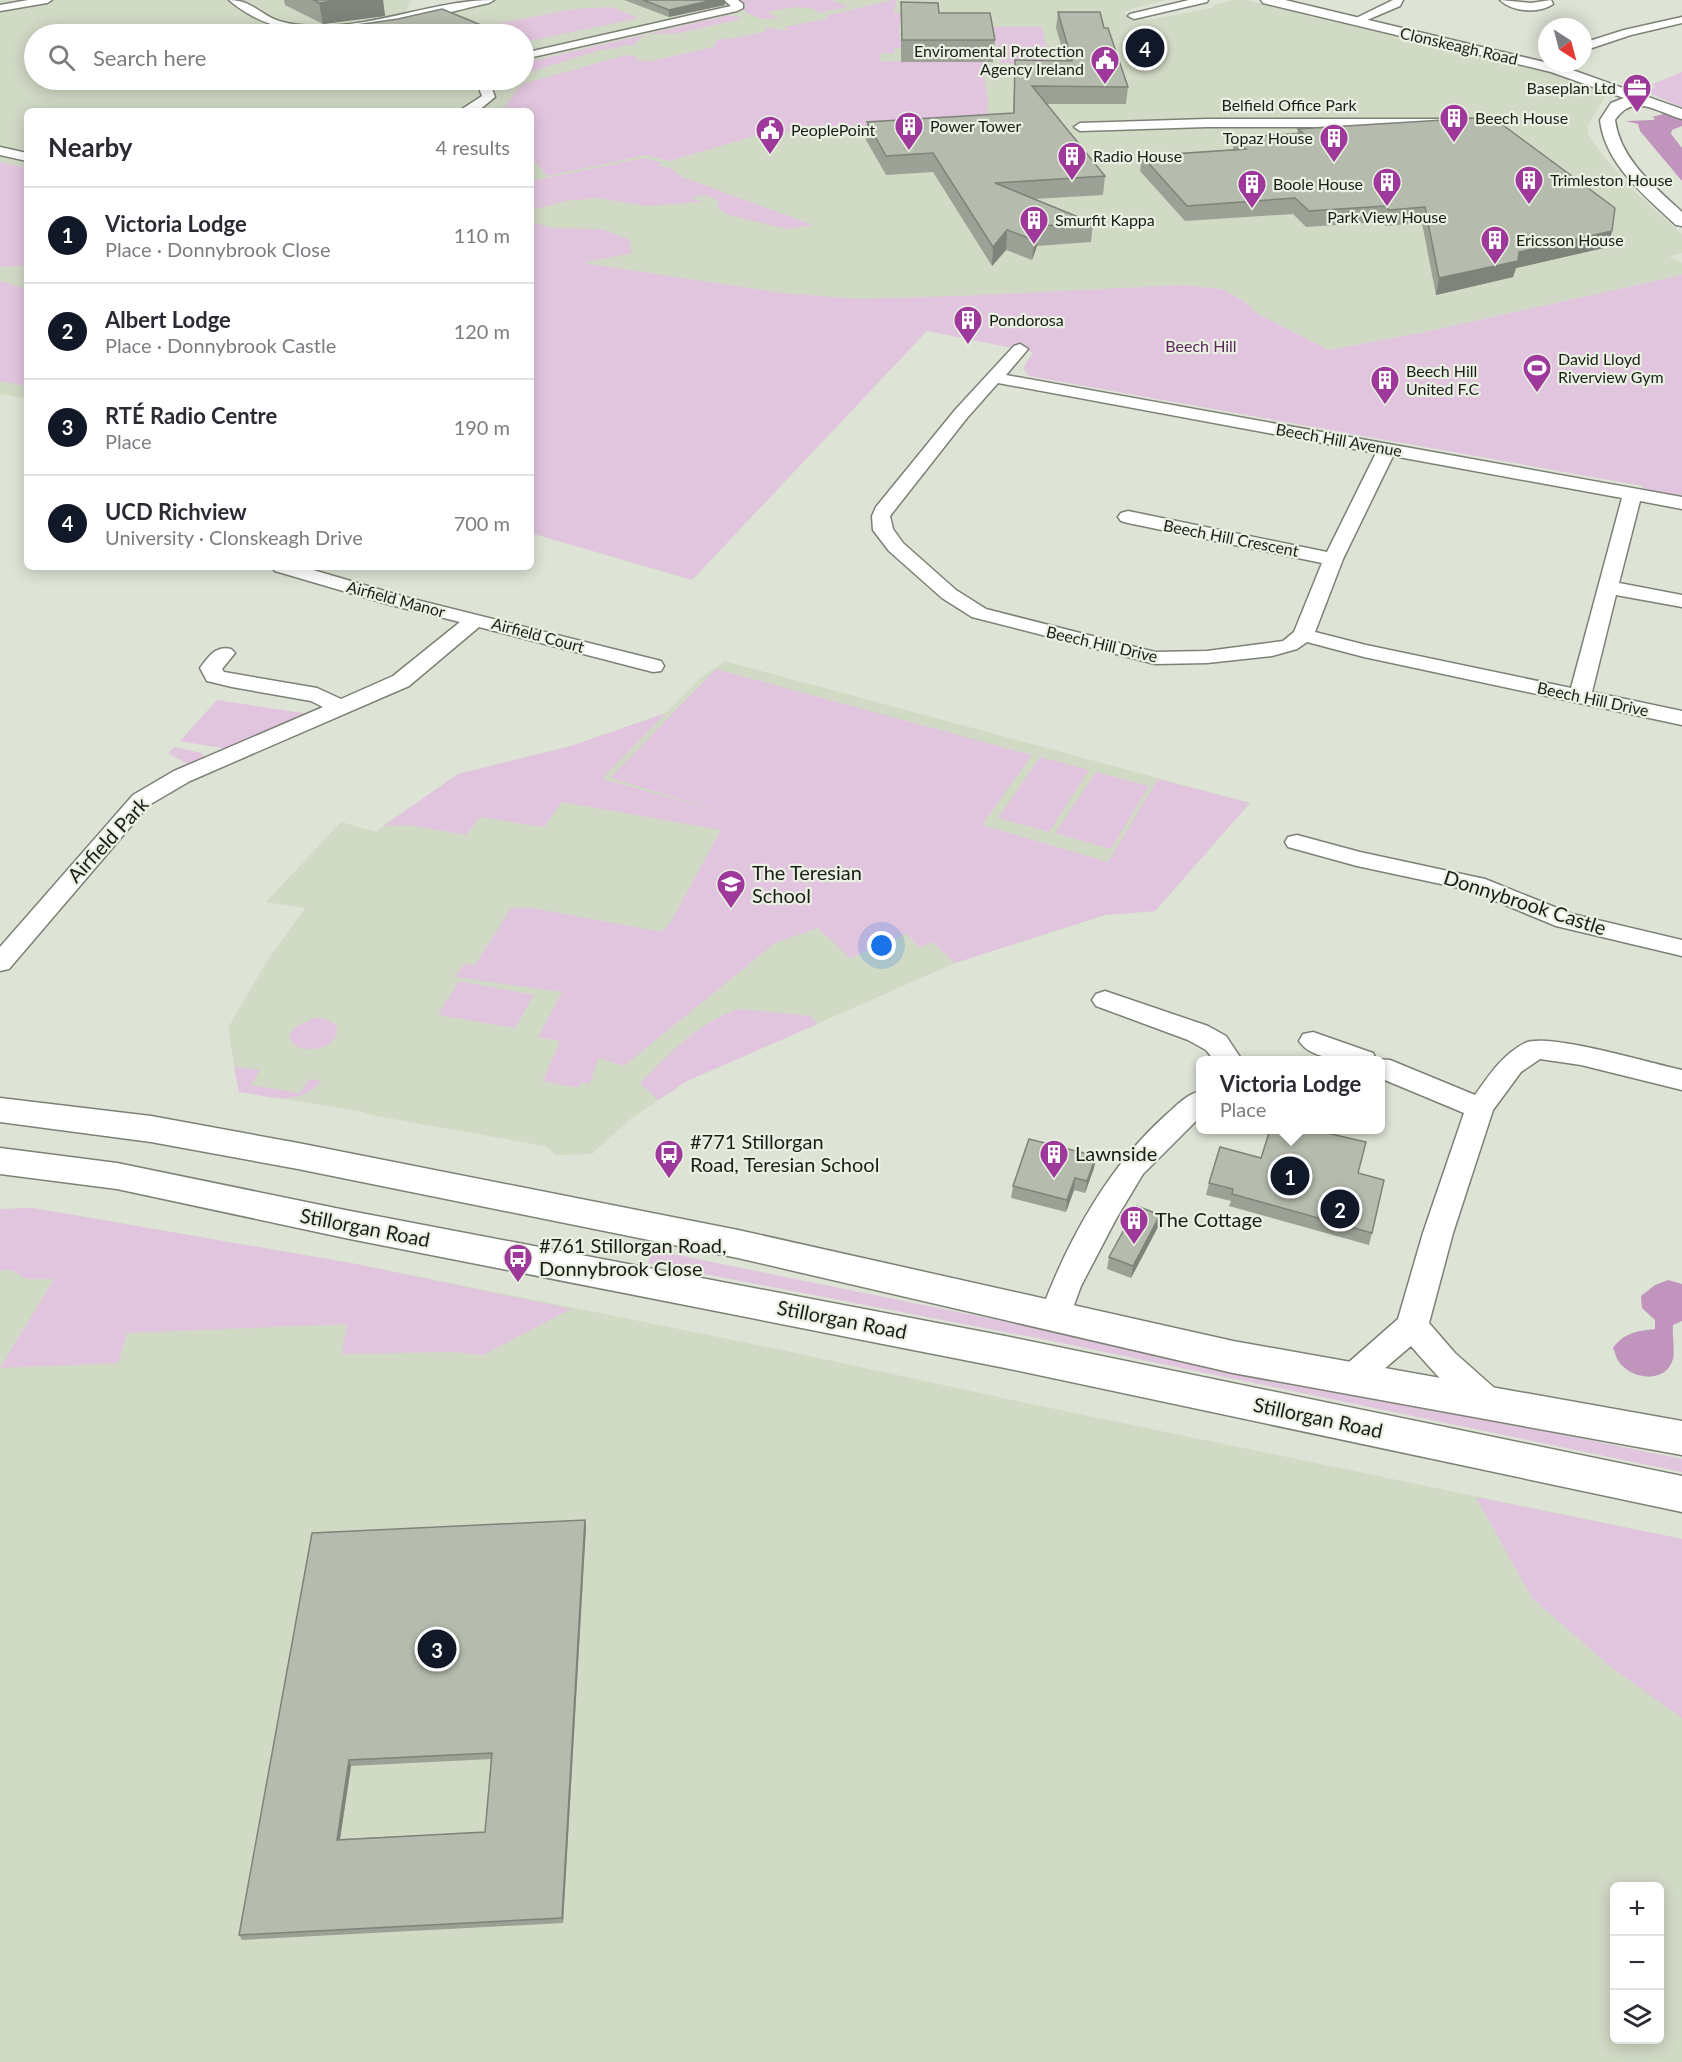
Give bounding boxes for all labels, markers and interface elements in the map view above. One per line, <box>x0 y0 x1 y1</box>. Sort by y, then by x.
north arrow <box>1538 18 1592 72</box>
street label: Clonskeagh Road <box>1398 23 1520 68</box>
search box <box>24 24 534 90</box>
pin: 4 <box>1126 26 1164 70</box>
icon: search <box>45 41 78 74</box>
place label: Enviromental Protection Agency Ireland <box>914 41 1084 78</box>
text: Search here <box>93 44 206 71</box>
public building icon: Enviromental Protection Agency Ireland <box>1089 44 1121 86</box>
office icon: Baseplan Ltd <box>1621 72 1653 114</box>
place label: Baseplan Ltd <box>1527 78 1616 97</box>
street label: Belfield Office Park <box>1221 95 1357 114</box>
building icon: Beech House <box>1438 102 1470 144</box>
place label: Beech House <box>1475 108 1568 127</box>
building icon: Power Tower <box>893 110 925 152</box>
public building icon: PeoplePoint <box>754 114 786 156</box>
place label: Power Tower <box>930 116 1021 135</box>
place label: PeoplePoint <box>791 120 876 139</box>
building icon: Topaz House <box>1318 122 1350 164</box>
place label: Topaz House <box>1223 128 1313 147</box>
text: Nearby <box>48 131 133 163</box>
text: 4 results <box>435 135 510 159</box>
building icon: Radio House <box>1056 140 1088 182</box>
place label: Radio House <box>1093 146 1182 165</box>
building icon: Trimleston House <box>1513 164 1545 206</box>
building icon: Park View House <box>1371 166 1403 208</box>
building icon: Boole House <box>1236 168 1268 210</box>
place label: Trimleston House <box>1550 170 1673 189</box>
place label: Boole House <box>1273 174 1363 193</box>
building icon: Smurfit Kappa <box>1018 204 1050 246</box>
place label: Park View House <box>1327 207 1447 226</box>
text: Victoria Lodge <box>105 210 247 237</box>
place label: Smurfit Kappa <box>1055 210 1155 229</box>
text: 1 <box>62 223 73 247</box>
text: 110 m <box>454 223 510 247</box>
building icon: Ericsson House <box>1479 224 1511 266</box>
place label: Ericsson House <box>1516 230 1624 249</box>
text: Place · Donnybrook Close <box>105 237 330 261</box>
building icon: Pondorosa <box>952 304 984 346</box>
text: Albert Lodge <box>105 306 231 333</box>
place label: Pondorosa <box>989 310 1064 329</box>
text: 2 <box>62 319 73 343</box>
text: 120 m <box>454 319 510 343</box>
text: Place · Donnybrook Castle <box>105 333 336 357</box>
park label: Beech Hill <box>1165 336 1237 355</box>
place label: David Lloyd Riverview Gym <box>1558 349 1664 386</box>
sports icon: David Lloyd Riverview Gym <box>1521 352 1553 394</box>
place label: Beech Hill United F.C <box>1406 361 1479 398</box>
building icon: Beech Hill United F.C <box>1369 364 1401 406</box>
text: RTÉ Radio Centre <box>105 402 277 429</box>
text: 3 <box>62 415 73 439</box>
text: 190 m <box>454 415 510 439</box>
street label: Beech Hill Avenue <box>1275 419 1404 460</box>
text: Place <box>105 429 152 453</box>
text: UCD Richview <box>105 498 247 525</box>
text: 4 <box>62 511 73 535</box>
text: 700 m <box>454 511 510 535</box>
street label: Beech Hill Crescent <box>1162 515 1301 560</box>
text: University · Clonskeagh Drive <box>105 525 363 549</box>
street label: Airfield Manor <box>345 576 448 621</box>
street label: Airfield Court <box>490 613 587 656</box>
street label: Beech Hill Drive <box>1045 621 1160 666</box>
street label: Beech Hill Drive <box>1536 677 1651 720</box>
street label: Airfield Park <box>62 791 153 887</box>
place label: The Teresian School <box>752 860 862 907</box>
street label: Donnybrook Castle <box>1441 864 1609 940</box>
school or university icon: The Teresian School <box>715 868 747 910</box>
your location <box>867 931 896 960</box>
popup <box>1196 1056 1385 1134</box>
text: Victoria Lodge <box>1220 1070 1361 1097</box>
text: Place <box>1220 1097 1266 1121</box>
place label: #771 Stillorgan Road, Teresian School <box>690 1129 879 1176</box>
bus stop icon: #771 Stillorgan Road, Teresian School <box>653 1138 685 1180</box>
building icon: Lawnside <box>1038 1138 1070 1180</box>
place label: Lawnside <box>1075 1141 1157 1165</box>
pin: 1 <box>1270 1154 1310 1198</box>
pin: 2 <box>1320 1186 1360 1232</box>
street label: Stillorgan Road <box>298 1203 432 1251</box>
building icon: The Cottage <box>1118 1204 1150 1246</box>
place label: The Cottage <box>1155 1207 1262 1231</box>
place label: #761 Stillorgan Road, Donnybrook Close <box>539 1233 727 1280</box>
bus stop icon: #761 Stillorgan Road, Donnybrook Close <box>502 1242 534 1284</box>
street label: Stillorgan Road <box>775 1295 909 1343</box>
street label: Stillorgan Road <box>1251 1392 1385 1442</box>
pin: 3 <box>418 1626 456 1672</box>
map controls <box>1610 1882 1664 2044</box>
button: + <box>1610 1882 1664 1936</box>
button: − <box>1610 1936 1664 1990</box>
button: layers <box>1610 1990 1664 2044</box>

